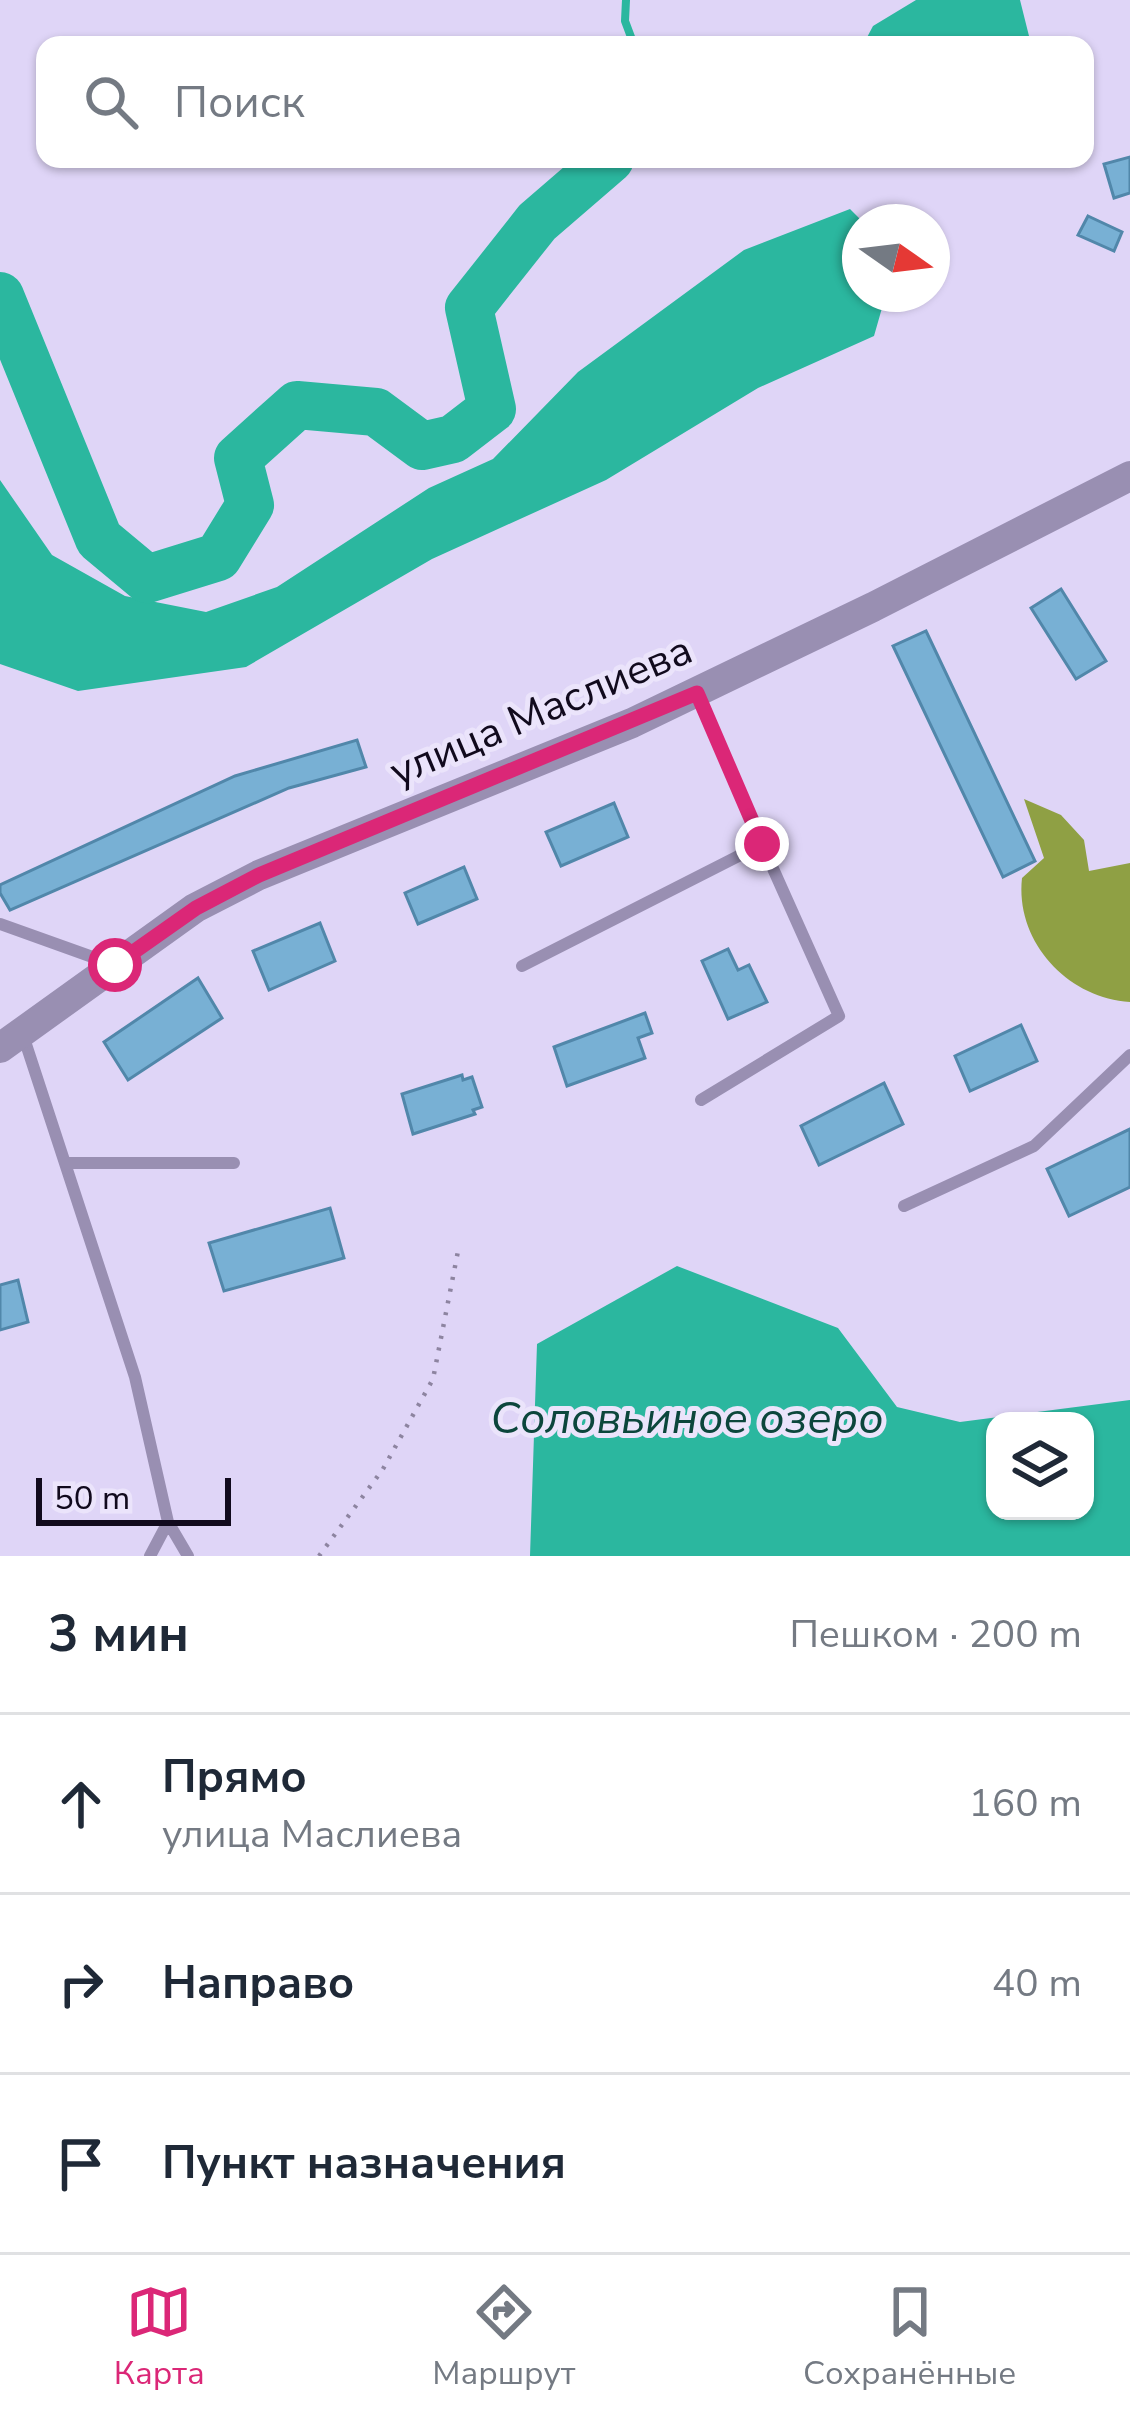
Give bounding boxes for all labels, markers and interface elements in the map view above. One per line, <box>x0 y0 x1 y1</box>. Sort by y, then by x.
search box <box>36 36 1094 168</box>
icon: search <box>78 69 144 135</box>
text: Поиск <box>174 72 305 133</box>
north arrow <box>842 204 950 312</box>
street label: улица Маслиева <box>381 622 701 800</box>
route end <box>735 817 789 871</box>
route start <box>88 938 142 992</box>
water label: Соловьиное озеро <box>490 1388 884 1449</box>
map controls <box>986 1412 1094 1520</box>
button: layers <box>986 1412 1094 1520</box>
scale bar <box>36 1472 231 1525</box>
text: 50 m <box>54 1476 130 1521</box>
text: 3 мин <box>48 1599 189 1669</box>
text: Пешком · 200 m <box>789 1608 1082 1661</box>
text: Прямо <box>162 1747 307 1808</box>
icon: ahead <box>48 1771 114 1837</box>
text: 160 m <box>968 1777 1082 1830</box>
text: улица Маслиева <box>162 1808 462 1861</box>
icon: right <box>48 1951 114 2017</box>
text: Направо <box>162 1953 354 2014</box>
text: 40 m <box>992 1957 1082 2010</box>
icon: arrive <box>48 2131 114 2197</box>
text: Пункт назначения <box>162 2133 566 2194</box>
tab: Карта <box>114 2279 205 2396</box>
tab: Маршрут <box>432 2279 576 2396</box>
tab: Сохранённые <box>803 2279 1016 2396</box>

